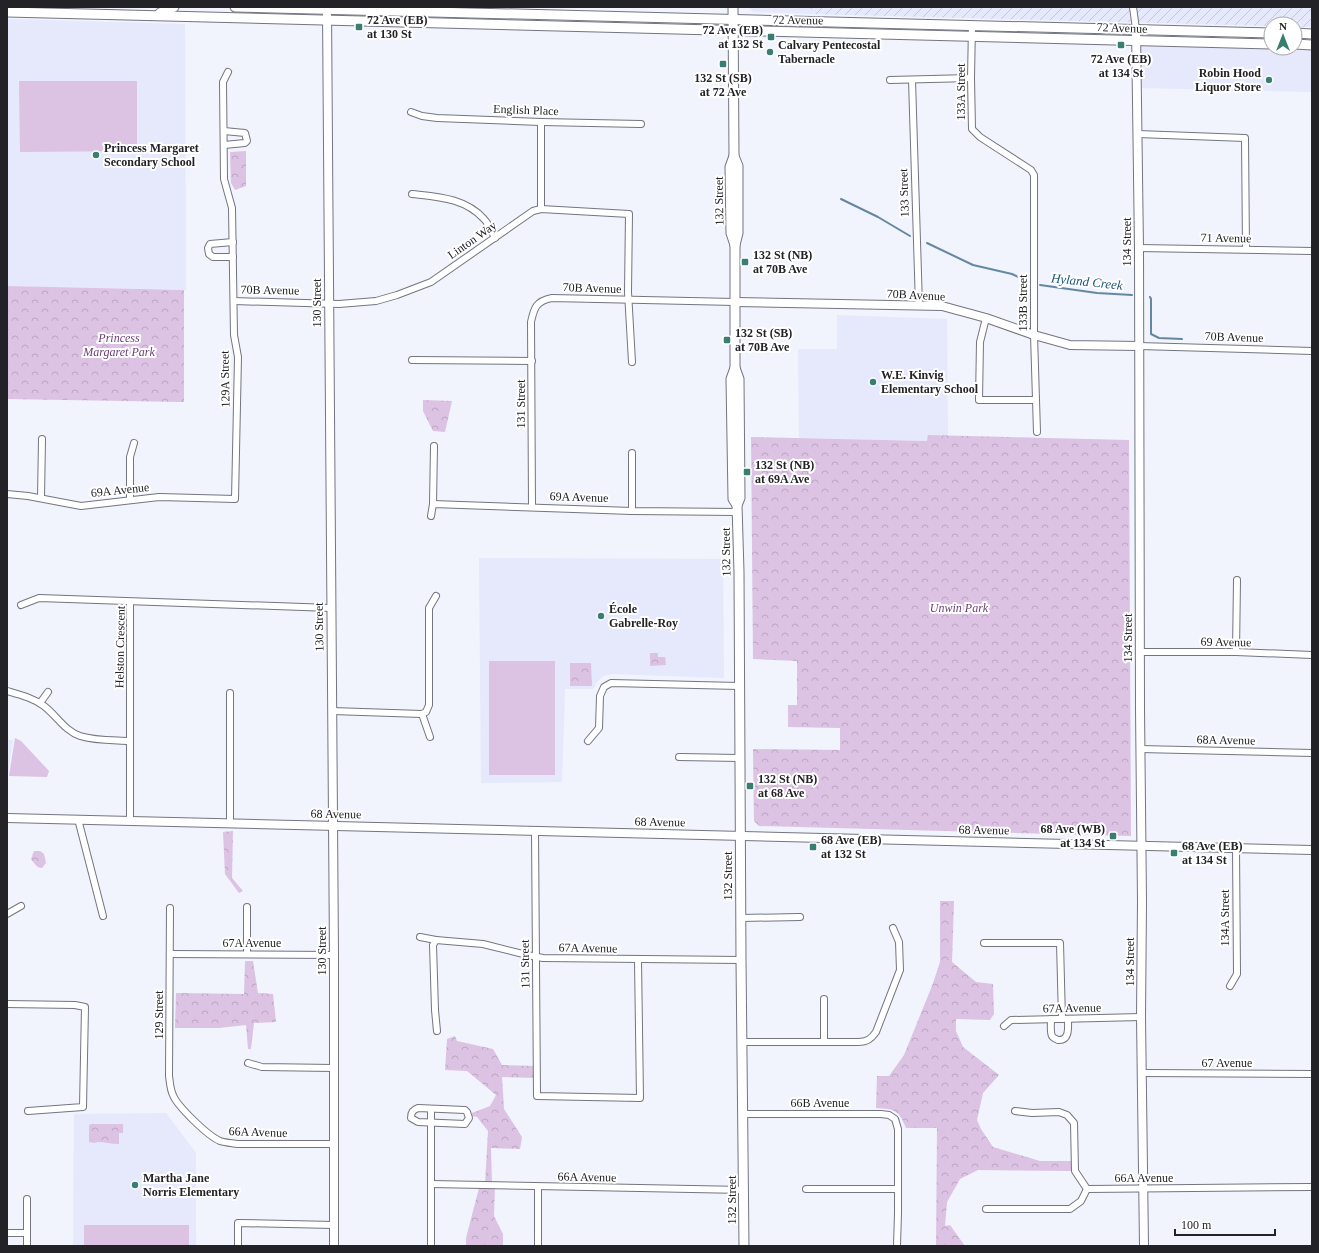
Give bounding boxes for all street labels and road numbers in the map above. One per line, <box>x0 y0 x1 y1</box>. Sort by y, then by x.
street label: 72 Avenue <box>772 13 824 27</box>
street label: 72 Avenue <box>1096 20 1148 36</box>
street label: 133A Street <box>954 63 968 121</box>
street label: English Place <box>493 102 559 118</box>
street label: 133 Street <box>896 168 912 218</box>
street label: 132 Street <box>712 176 726 226</box>
street label: 134 Street <box>1120 217 1134 267</box>
street label: Linton Way <box>445 218 499 262</box>
street label: 71 Avenue <box>1200 231 1252 245</box>
street label: 133B Street <box>1016 274 1030 332</box>
street label: 130 Street <box>310 278 324 328</box>
street label: 70B Avenue <box>562 280 622 296</box>
street label: 70B Avenue <box>240 282 300 298</box>
street label: 70B Avenue <box>886 286 946 304</box>
street label: 70B Avenue <box>1204 329 1264 345</box>
street label: 129A Street <box>217 350 232 408</box>
street label: 131 Street <box>514 379 528 429</box>
street label: 69A Avenue <box>90 480 150 500</box>
street label: 69A Avenue <box>549 489 609 505</box>
street label: 132 Street <box>719 527 733 577</box>
street label: 130 Street <box>312 602 326 652</box>
street label: Helston Crescent <box>112 605 128 688</box>
street label: 134 Street <box>1121 613 1135 663</box>
street label: 69 Avenue <box>1200 635 1252 649</box>
street label: 68A Avenue <box>1196 732 1256 748</box>
street label: 68 Avenue <box>310 807 362 821</box>
street label: 68 Avenue <box>634 815 686 829</box>
street label: 68 Avenue <box>958 823 1010 837</box>
street label: 132 Street <box>721 851 735 901</box>
street label: 134A Street <box>1218 889 1232 947</box>
street label: 130 Street <box>315 926 329 976</box>
street label: 67A Avenue <box>223 936 281 950</box>
street label: 134 Street <box>1123 937 1137 987</box>
street label: 131 Street <box>518 939 532 989</box>
street label: 67A Avenue <box>558 940 618 956</box>
street label: 129 Street <box>152 990 166 1040</box>
street label: 67A Avenue <box>1042 1000 1102 1016</box>
street label: 67 Avenue <box>1202 1056 1252 1070</box>
street label: 66B Avenue <box>791 1096 849 1110</box>
street label: 66A Avenue <box>228 1124 288 1140</box>
street label: 66A Avenue <box>557 1169 617 1185</box>
street label: 66A Avenue <box>1115 1171 1173 1185</box>
street label: 132 Street <box>725 1175 739 1225</box>

